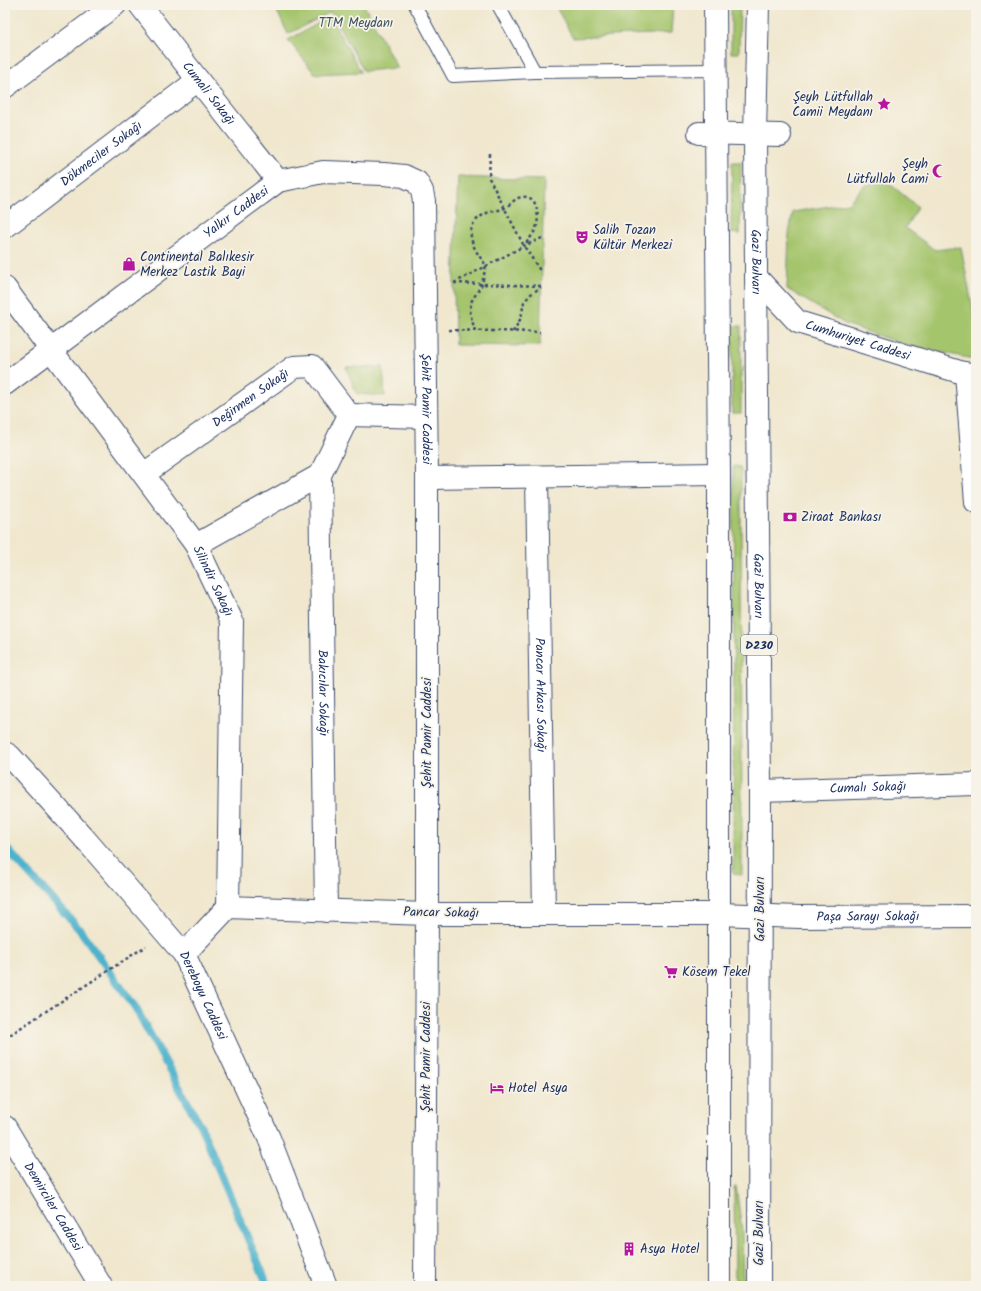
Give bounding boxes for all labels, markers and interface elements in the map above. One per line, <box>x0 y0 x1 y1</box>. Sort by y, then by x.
park label: TTM Meydanı <box>319 13 393 34</box>
street label: Cumali Sokağı <box>177 57 241 130</box>
place label: Şeyh Lütfullah Camii Meydanı <box>792 87 873 123</box>
place icon: Şeyh Lütfullah Camii Meydanı <box>876 96 892 112</box>
street label: Dökmeciler Sokağı <box>56 115 147 192</box>
place label: Şeyh Lütfullah Cami <box>847 154 929 190</box>
mosque icon: Şeyh Lütfullah Cami <box>931 163 947 179</box>
street label: Yalkır Caddesi <box>199 180 274 244</box>
place label: Salih Tozan Kültür Merkezi <box>593 220 673 256</box>
theatre icon: Salih Tozan Kültür Merkezi <box>574 229 590 245</box>
street label: Gazi Bulvarı <box>745 229 767 295</box>
place label: Continental Balıkesir Merkez Lastik Bayi <box>140 247 254 283</box>
shop icon: Continental Balıkesir Merkez Lastik Bayi <box>121 256 137 272</box>
street label: Cumhuriyet Caddesi <box>803 314 914 367</box>
street label: Şehit Pamir Caddesi <box>415 353 437 465</box>
street label: Değirmen Sokağı <box>208 363 294 433</box>
place label: Ziraat Bankası <box>801 507 881 528</box>
bank icon: Ziraat Bankası <box>782 509 798 525</box>
street label: Silindir Sokağı <box>187 542 239 620</box>
street label: Gazi Bulvarı <box>748 553 769 619</box>
road number: D230 <box>741 635 777 655</box>
street label: Pancar Arkası Sokağı <box>529 637 552 752</box>
street label: Bakıcılar Sokağı <box>312 650 334 736</box>
street label: Şehit Pamir Caddesi <box>417 677 438 788</box>
street label: Cumalı Sokağı <box>829 776 907 799</box>
street label: Gazi Bulvarı <box>750 876 771 942</box>
street label: Pancar Sokağı <box>403 902 479 924</box>
street label: Paşa Sarayı Sokağı <box>817 906 919 927</box>
street label: Dereboyu Caddesi <box>173 947 233 1044</box>
place label: Kösem Tekel <box>682 962 750 983</box>
supermarket icon: Kösem Tekel <box>663 964 679 980</box>
street label: Şehit Pamir Caddesi <box>416 1001 437 1112</box>
place label: Hotel Asya <box>508 1078 568 1099</box>
hotel icon: Hotel Asya <box>489 1080 505 1096</box>
street label: Demirciler Caddesi <box>18 1158 89 1256</box>
street label: Gazi Bulvarı <box>749 1200 770 1266</box>
place label: Asya Hotel <box>640 1239 700 1260</box>
building icon: Asya Hotel <box>621 1241 637 1257</box>

